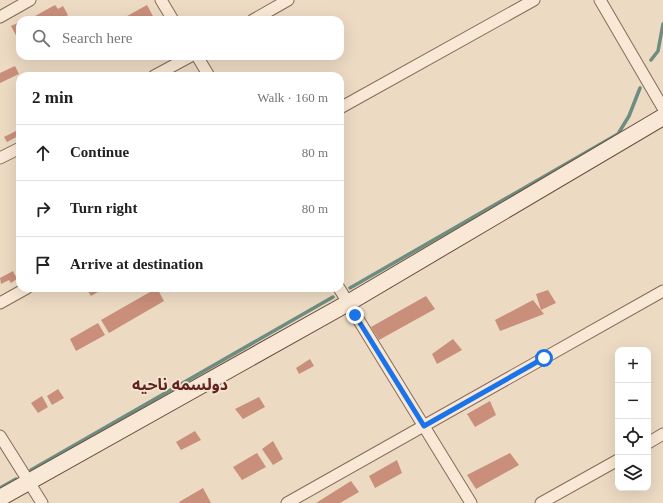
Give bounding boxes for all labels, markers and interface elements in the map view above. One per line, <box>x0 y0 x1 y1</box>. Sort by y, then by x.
search box <box>16 16 344 60</box>
icon: search <box>30 27 52 49</box>
text: Search here <box>62 30 132 46</box>
text: 2 min <box>32 88 73 107</box>
text: Walk · 160 m <box>257 90 328 105</box>
icon: ahead <box>32 142 54 164</box>
text: Continue <box>70 144 129 160</box>
text: 80 m <box>302 145 328 160</box>
icon: right <box>32 198 54 220</box>
text: Turn right <box>70 200 137 216</box>
text: 80 m <box>302 201 328 216</box>
icon: arrive <box>32 254 54 276</box>
text: Arrive at destination <box>70 256 203 272</box>
route end <box>346 306 364 324</box>
map controls <box>615 347 651 491</box>
button: + <box>615 347 651 383</box>
route start <box>535 349 553 367</box>
district label: دولسمه ناحیه <box>132 376 228 394</box>
button: − <box>615 383 651 419</box>
button: locate <box>615 419 651 455</box>
button: layers <box>615 455 651 491</box>

